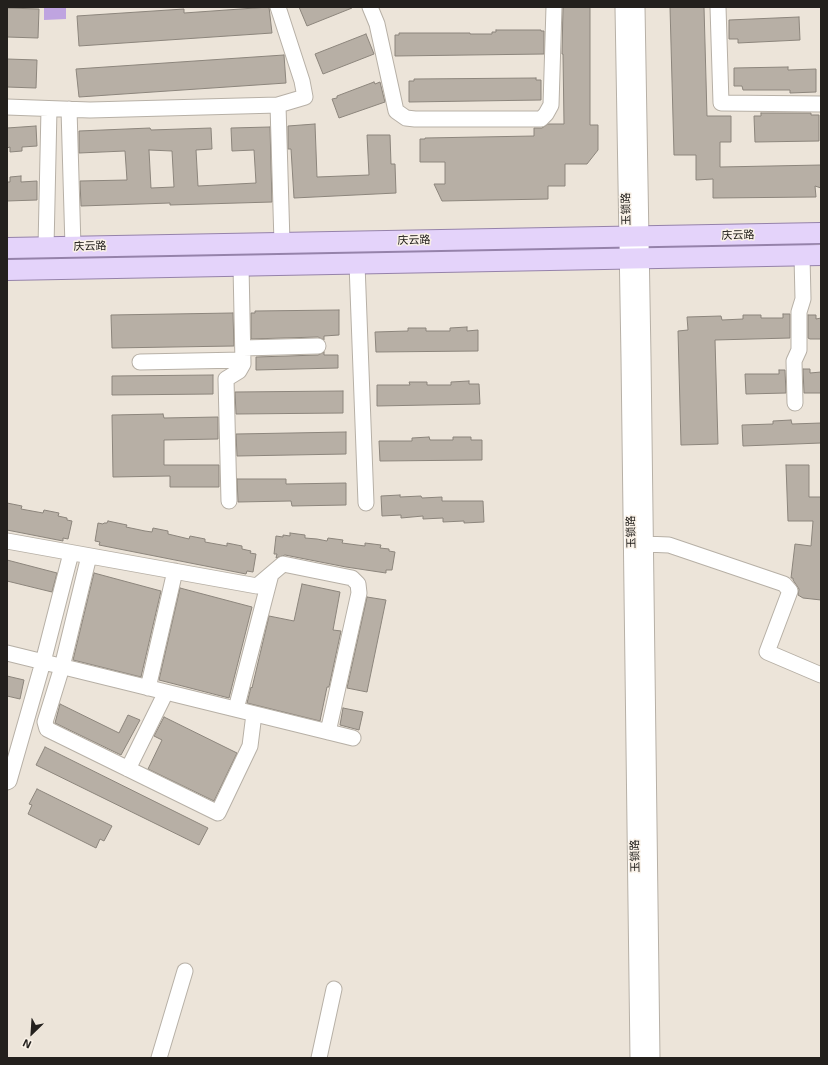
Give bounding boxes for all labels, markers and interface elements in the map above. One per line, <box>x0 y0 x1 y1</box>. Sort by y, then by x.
street label: 玉锁路 <box>619 192 633 226</box>
street label: 庆云路 <box>721 228 755 242</box>
street label: 庆云路 <box>397 233 431 247</box>
street label: 庆云路 <box>73 239 107 253</box>
street label: 玉锁路 <box>624 515 638 549</box>
street label: 玉锁路 <box>628 839 642 873</box>
north arrow <box>12 1013 52 1053</box>
text: N <box>20 1037 33 1052</box>

